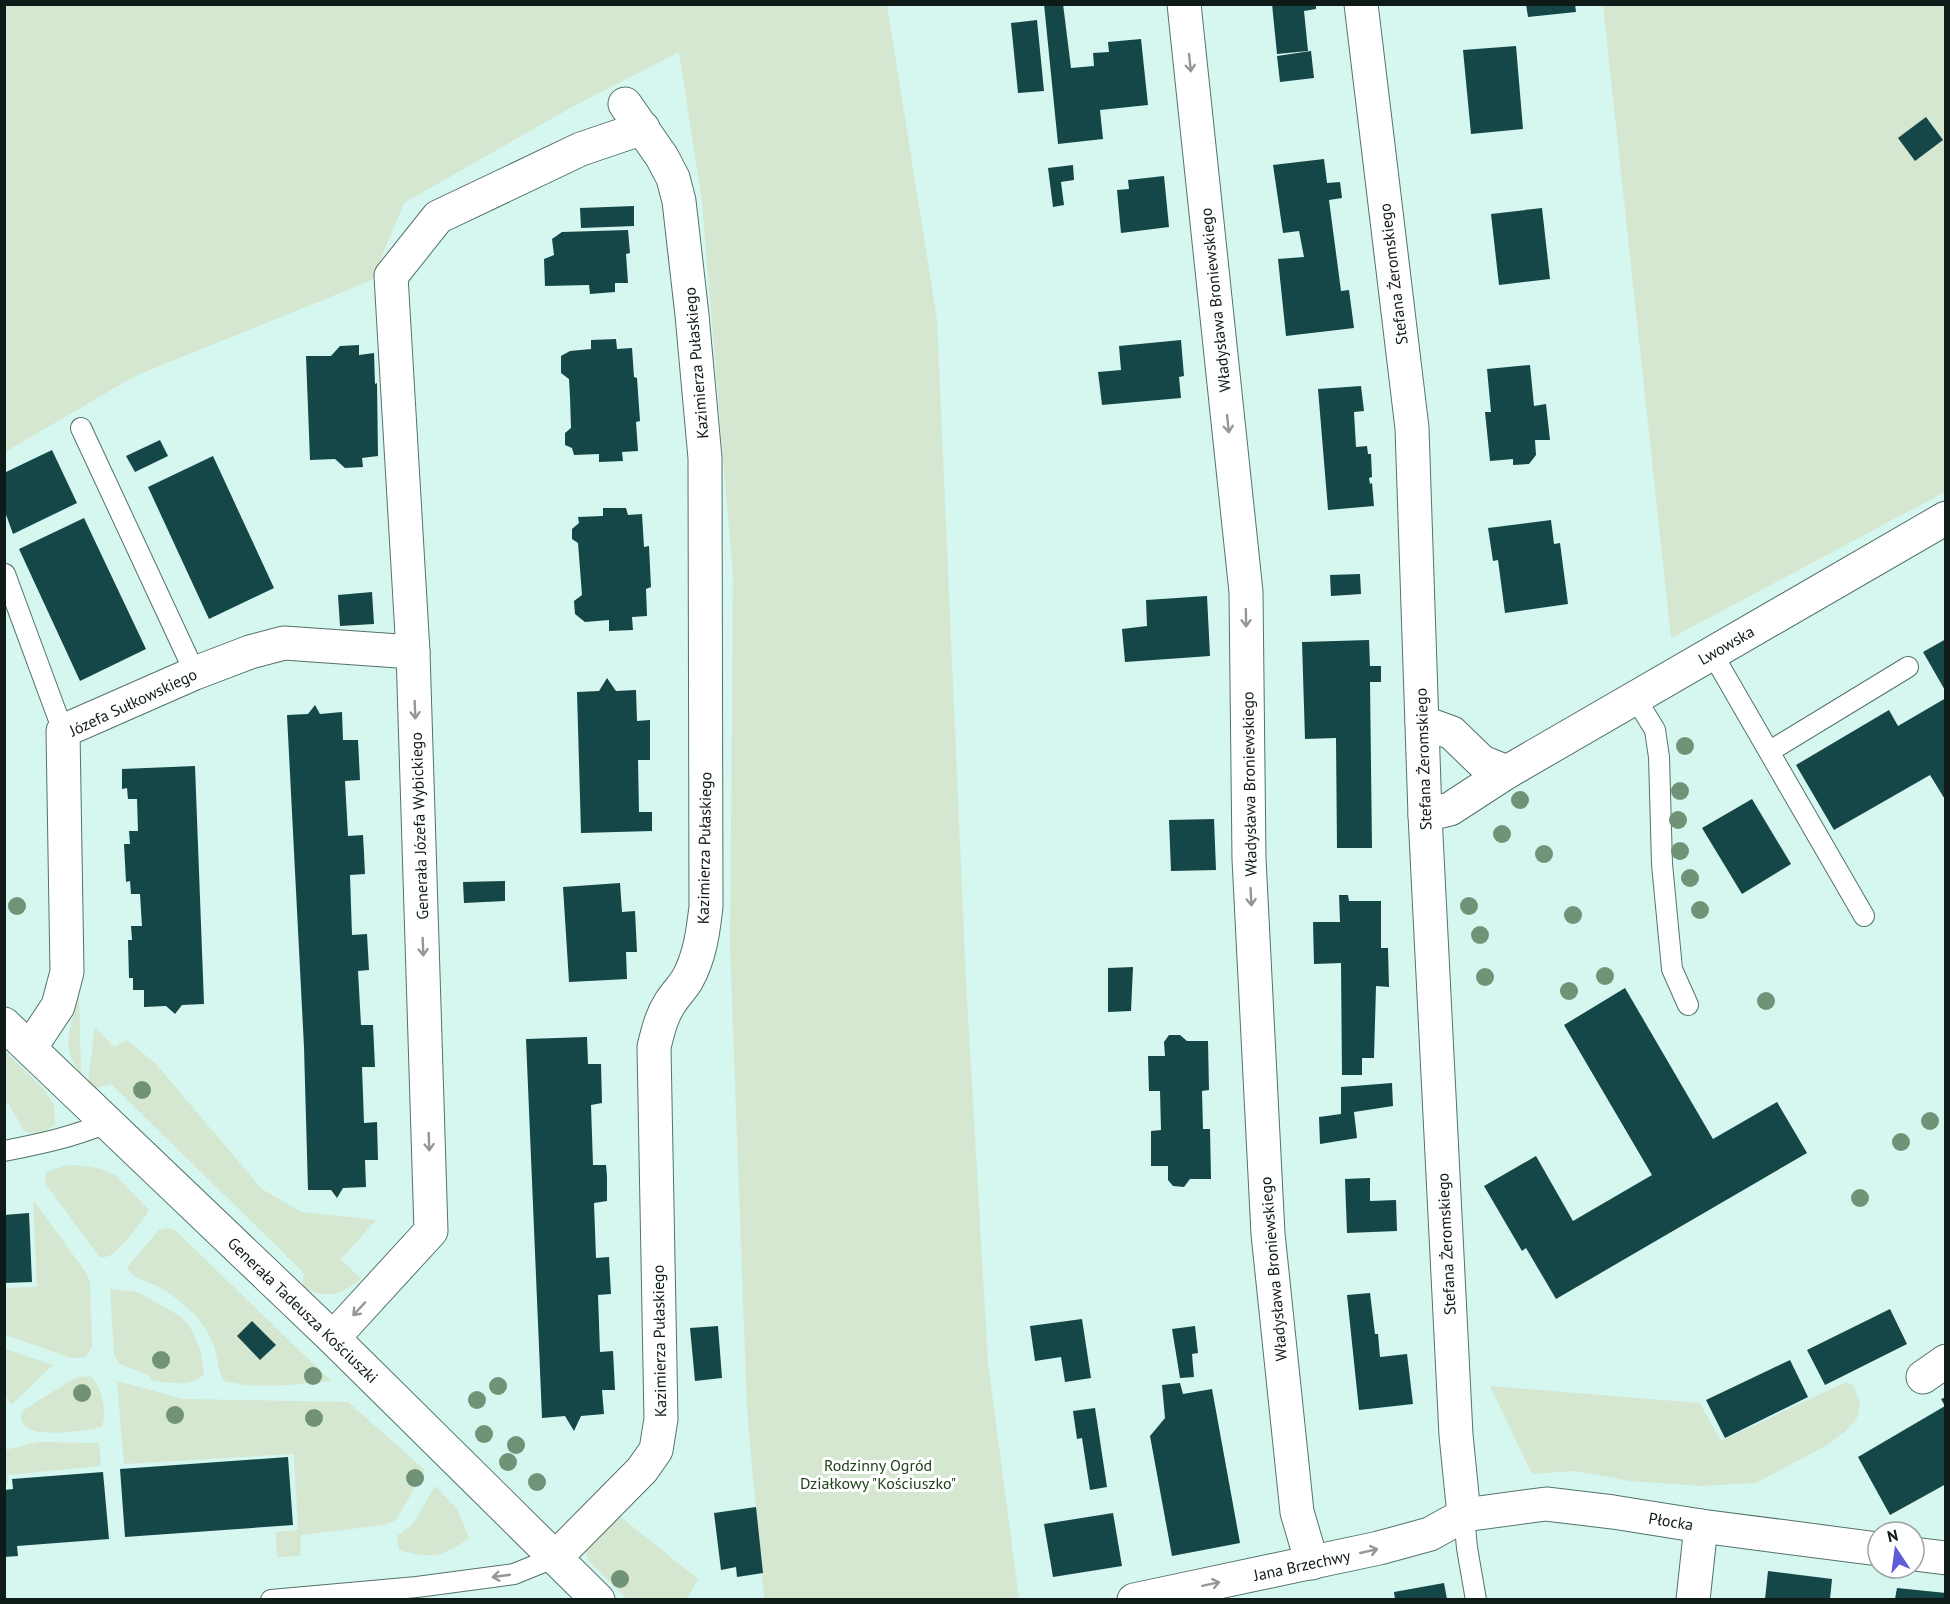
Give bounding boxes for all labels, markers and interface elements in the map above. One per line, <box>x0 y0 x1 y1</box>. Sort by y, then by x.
one-way arrow <box>1185 52 1196 72</box>
street label: Stefana Żeromskiego <box>1374 202 1412 346</box>
street label: Władysława Broniewskiego <box>1195 207 1235 393</box>
street label: Kazimierza Pułaskiego <box>679 286 713 440</box>
one-way arrow <box>1223 413 1234 433</box>
one-way arrow <box>1240 607 1252 627</box>
street label: Lwowska <box>1694 621 1758 669</box>
street label: Józefa Sułkowskiego <box>65 664 200 741</box>
street label: Stefana Żeromskiego <box>1411 688 1435 830</box>
street label: Władysława Broniewskiego <box>1237 691 1261 877</box>
one-way arrow <box>410 700 421 720</box>
street label: Generała Józefa Wybickiego <box>406 732 432 920</box>
street label: Kazimierza Pułaskiego <box>693 772 715 924</box>
one-way arrow <box>1246 886 1257 906</box>
one-way arrow <box>417 937 428 957</box>
one-way arrow <box>423 1131 434 1151</box>
street label: Stefana Żeromskiego <box>1432 1172 1460 1316</box>
street label: Władysława Broniewskiego <box>1255 1176 1291 1362</box>
street label: Generała Tadeusza Kościuszki <box>224 1233 382 1387</box>
street label: Kazimierza Pułaskiego <box>648 1265 670 1417</box>
one-way arrow <box>352 1301 366 1316</box>
park label: Rodzinny Ogród Działkowy "Kościuszko" <box>800 1455 956 1493</box>
street label: Płocka <box>1647 1508 1695 1534</box>
north arrow <box>1866 1520 1926 1580</box>
text: N <box>1885 1524 1900 1546</box>
one-way arrow <box>1359 1544 1378 1556</box>
street label: Jana Brzechwy <box>1251 1545 1353 1585</box>
one-way arrow <box>491 1570 511 1581</box>
one-way arrow <box>1201 1578 1221 1589</box>

